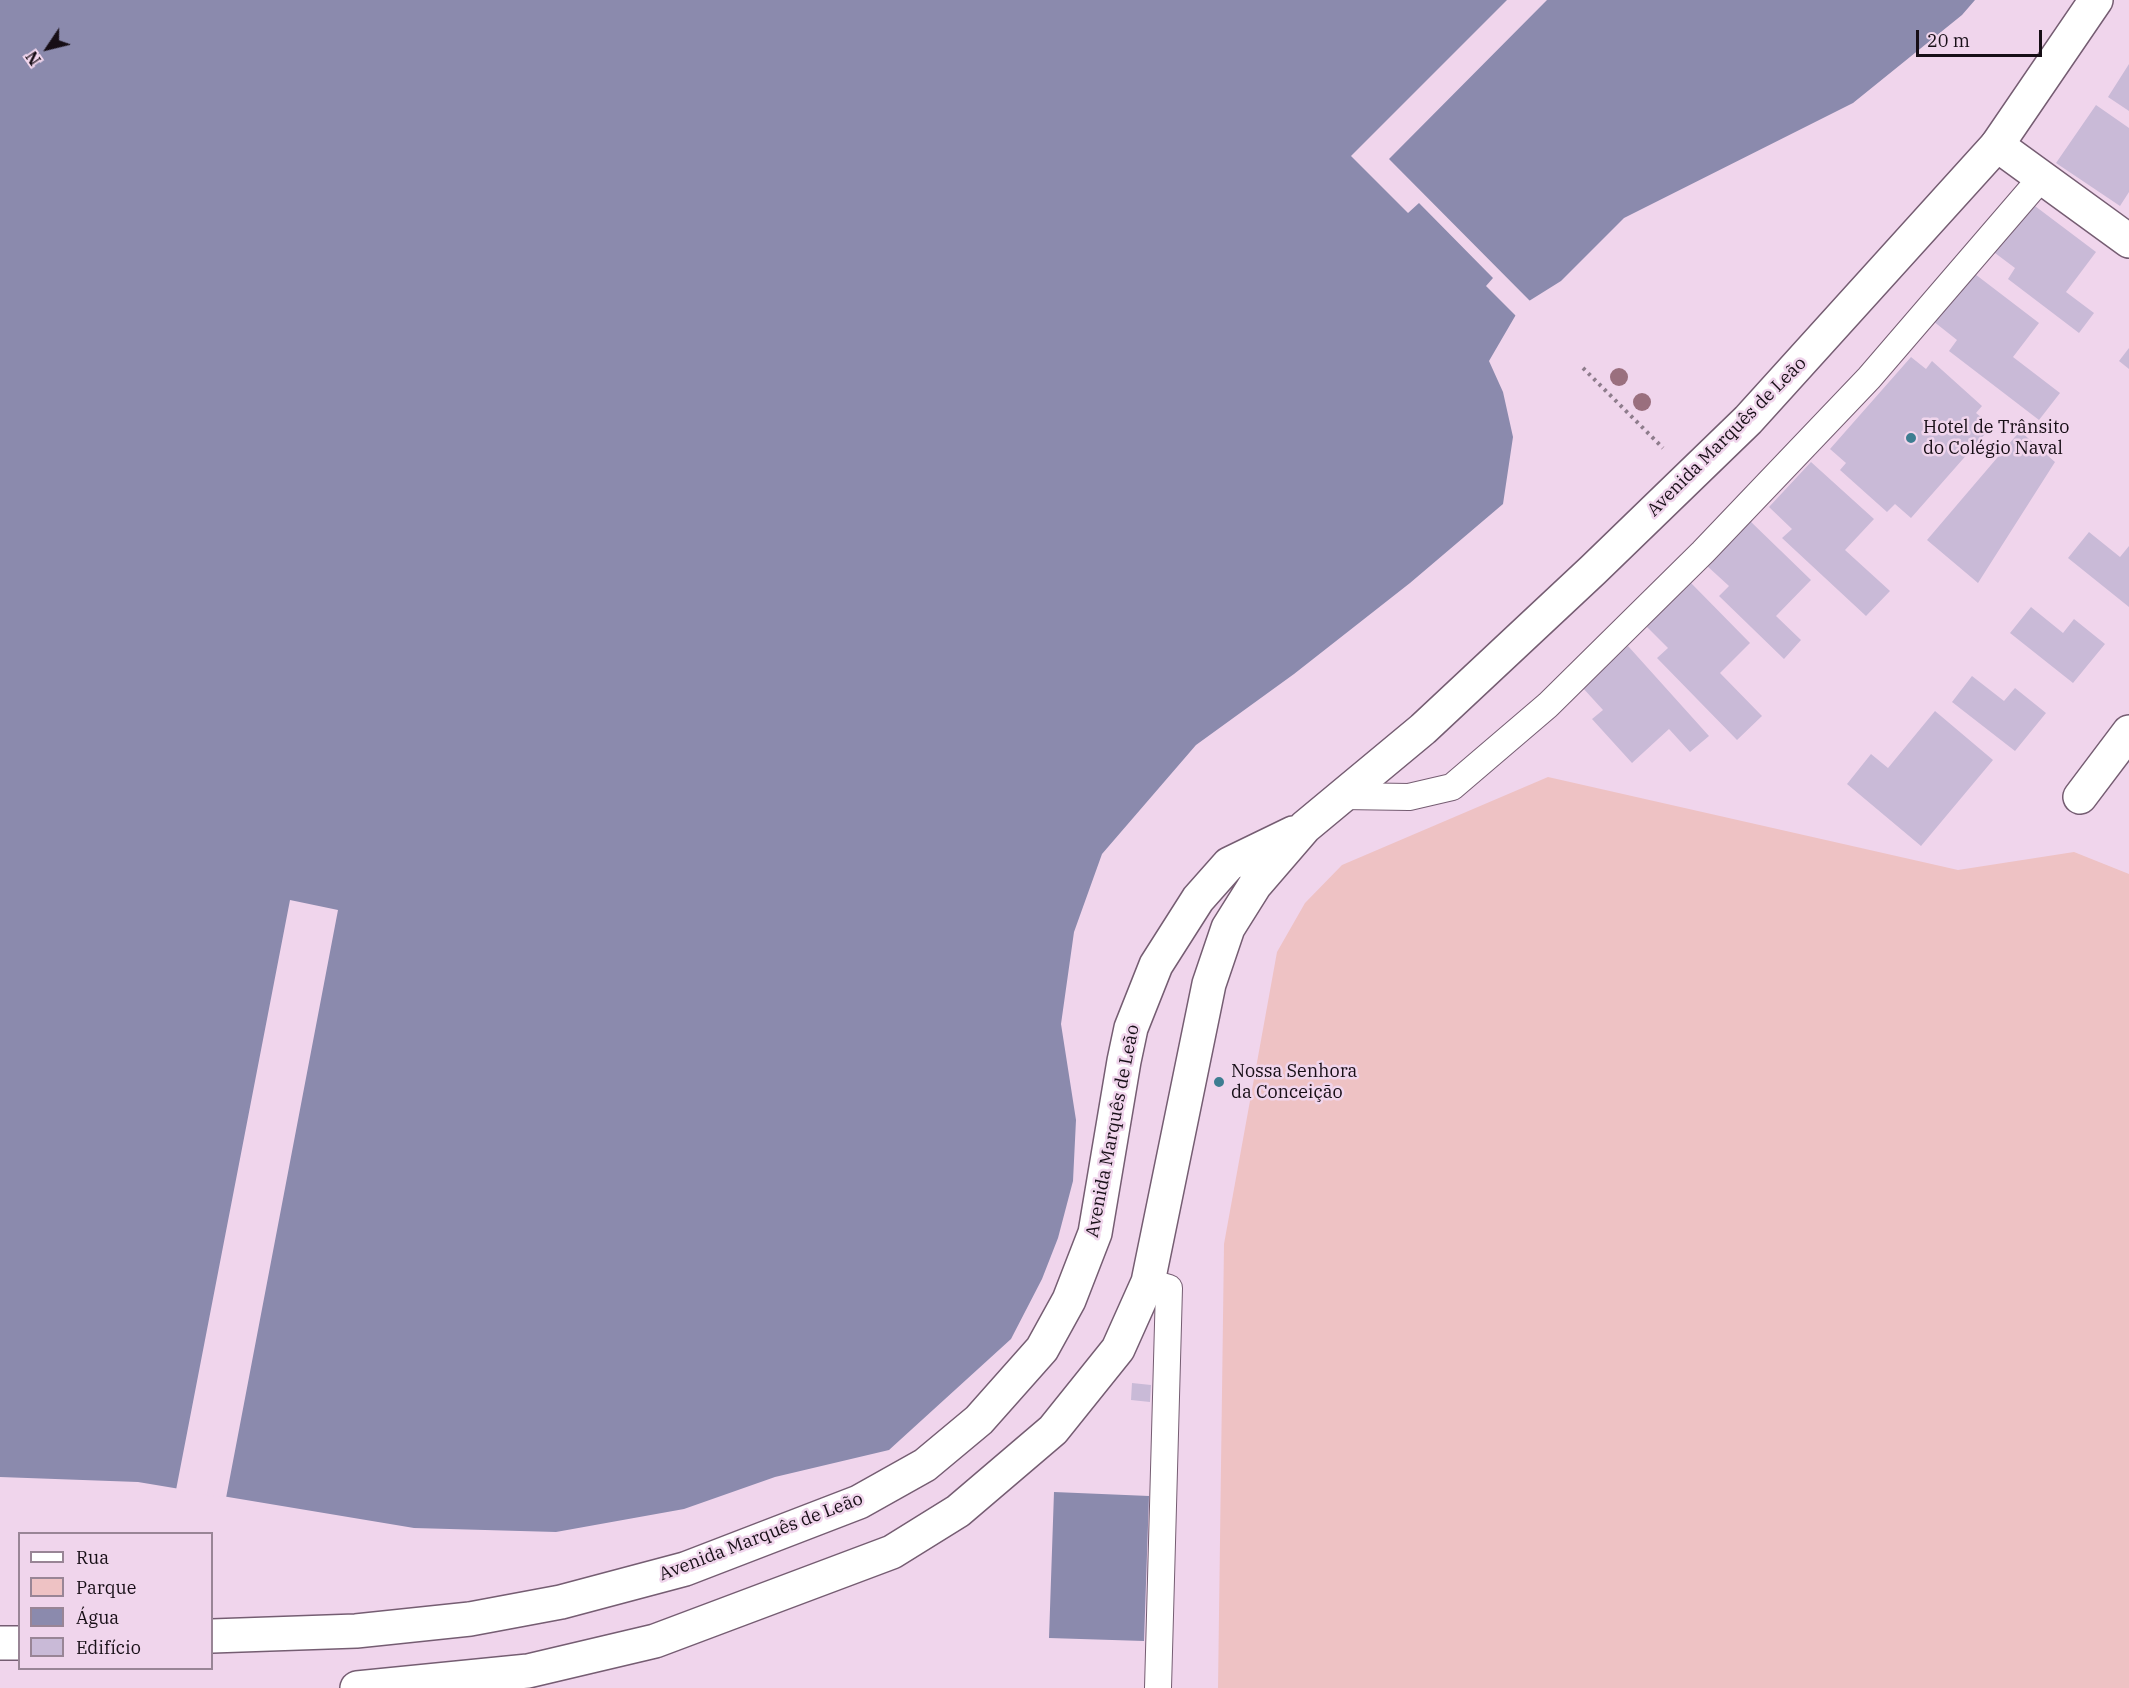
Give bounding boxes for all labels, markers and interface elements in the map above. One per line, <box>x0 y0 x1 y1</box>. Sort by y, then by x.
north arrow <box>18 18 78 78</box>
scale bar <box>1919 18 2045 56</box>
text: 20 m <box>1927 29 1970 52</box>
text: N <box>21 47 45 69</box>
street label: Avenida Marquês de Leão <box>1643 353 1811 521</box>
place label: Hotel de Trânsito do Colégio Naval <box>1923 417 2069 460</box>
marker: Hotel de Trânsito do Colégio Naval <box>1904 431 1918 445</box>
street label: Avenida Marquês de Leão <box>1082 1023 1144 1239</box>
place label: Nossa Senhora da Conceição <box>1231 1061 1357 1104</box>
marker: Nossa Senhora da Conceição <box>1212 1075 1226 1089</box>
street label: Avenida Marquês de Leão <box>656 1488 866 1586</box>
legend <box>18 1532 213 1670</box>
text: Rua <box>76 1546 109 1569</box>
text: Parque <box>76 1576 136 1599</box>
text: Água <box>76 1606 119 1629</box>
text: Edifício <box>76 1636 141 1659</box>

